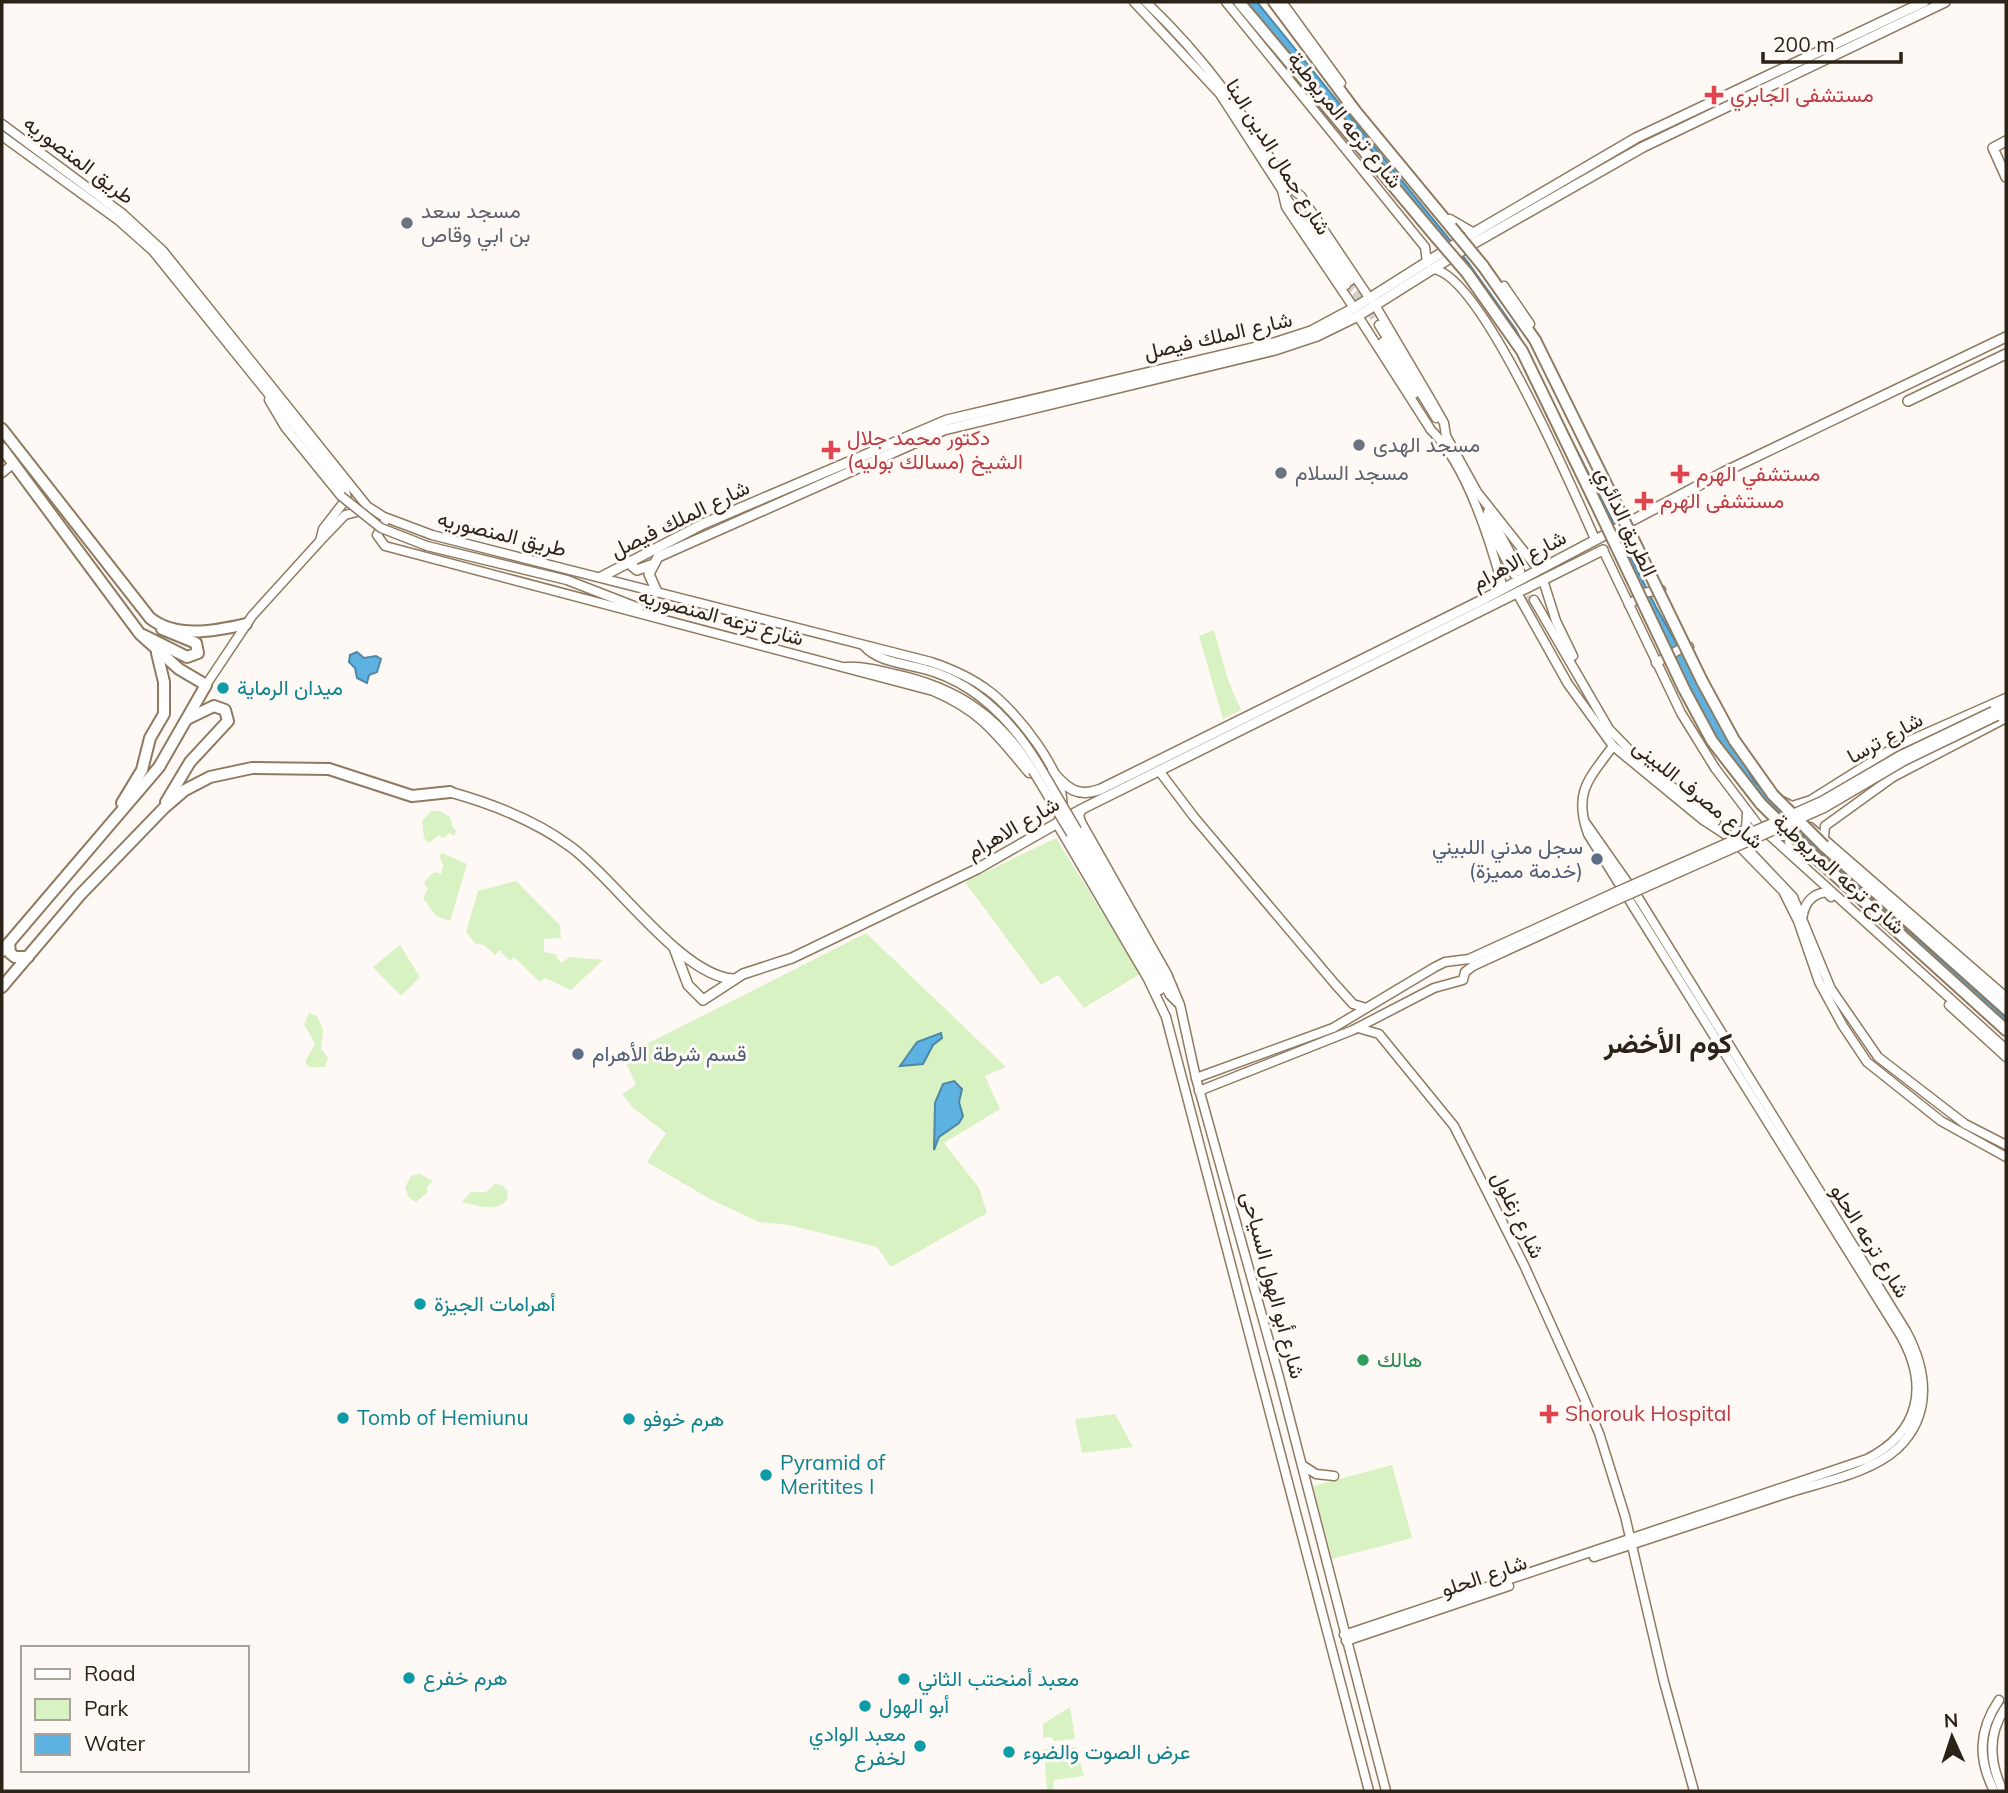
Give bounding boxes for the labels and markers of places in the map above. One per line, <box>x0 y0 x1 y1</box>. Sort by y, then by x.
place label: مستشفى الجابري <box>1730 81 1874 112</box>
marker: مستشفى الجابري <box>1704 85 1724 105</box>
place label: مسجد سعد بن ابي وقاص <box>421 197 531 252</box>
marker: مسجد سعد بن ابي وقاص <box>399 215 415 231</box>
place label: دكتور محمد جلال الشيخ (مسالك بوليه) <box>847 424 1023 476</box>
place label: مسجد الهدى <box>1373 431 1480 458</box>
marker: مسجد الهدى <box>1351 437 1367 453</box>
marker: دكتور محمد جلال الشيخ (مسالك بوليه) <box>821 440 841 460</box>
place label: مسجد السلام <box>1295 459 1409 487</box>
place label: مستشفي الهرم <box>1696 460 1820 491</box>
marker: مستشفي الهرم <box>1670 464 1690 484</box>
marker: مسجد السلام <box>1273 465 1289 481</box>
place label: مستشفى الهرم <box>1660 487 1784 515</box>
marker: مستشفى الهرم <box>1634 491 1654 511</box>
place label: ميدان الرماية <box>237 674 343 701</box>
marker: ميدان الرماية <box>215 680 231 696</box>
place label: سجل مدني اللبيني (خدمة مميزة) <box>1432 833 1583 884</box>
marker: سجل مدني اللبيني (خدمة مميزة) <box>1589 851 1605 867</box>
place label: قسم شرطة الأهرام <box>592 1040 747 1068</box>
marker: قسم شرطة الأهرام <box>570 1046 586 1062</box>
place label: أهرامات الجيزة <box>434 1290 556 1317</box>
marker: أهرامات الجيزة <box>412 1296 428 1312</box>
place label: هالك <box>1377 1346 1422 1372</box>
marker: هالك <box>1355 1352 1371 1368</box>
place label: Shorouk Hospital <box>1565 1400 1731 1426</box>
place label: Tomb of Hemiunu <box>357 1404 529 1430</box>
marker: Shorouk Hospital <box>1539 1404 1559 1424</box>
place label: هرم خوفو <box>643 1405 724 1433</box>
marker: Tomb of Hemiunu <box>335 1410 351 1426</box>
marker: هرم خوفو <box>621 1411 637 1427</box>
place label: Pyramid of Meritites I <box>780 1449 886 1499</box>
marker: Pyramid of Meritites I <box>758 1467 774 1483</box>
place label: هرم خفرع <box>423 1664 508 1692</box>
place label: معبد أمنحتب الثاني <box>918 1665 1079 1696</box>
marker: هرم خفرع <box>401 1670 417 1686</box>
marker: معبد أمنحتب الثاني <box>896 1671 912 1687</box>
place label: أبو الهول <box>879 1692 949 1719</box>
marker: أبو الهول <box>857 1698 873 1714</box>
place label: معبد الوادي لخفرع <box>809 1720 906 1772</box>
marker: معبد الوادي لخفرع <box>912 1738 928 1754</box>
place label: عرض الصوت والضوء <box>1023 1738 1190 1765</box>
marker: عرض الصوت والضوء <box>1001 1744 1017 1760</box>

